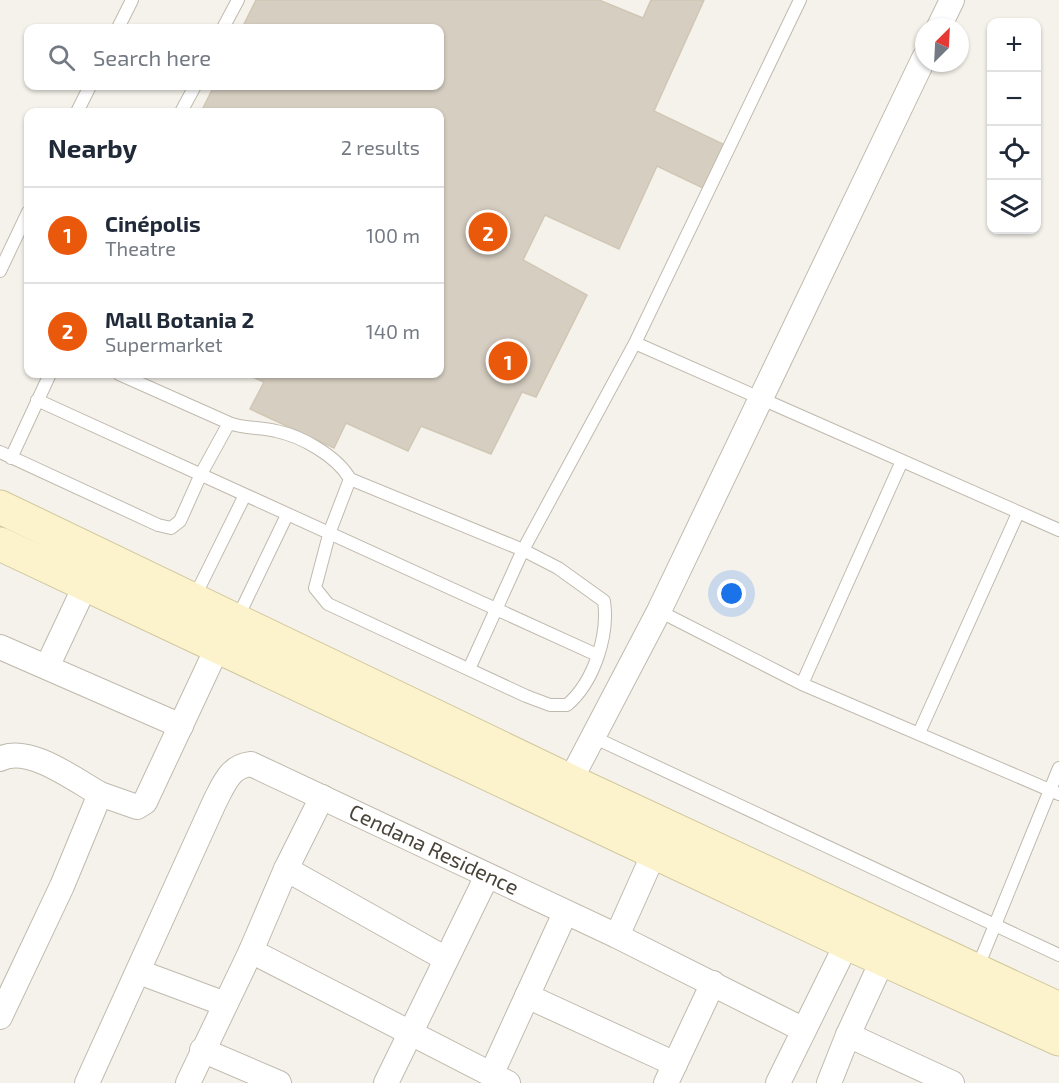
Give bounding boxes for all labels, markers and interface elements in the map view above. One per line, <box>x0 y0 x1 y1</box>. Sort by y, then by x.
north arrow <box>915 18 969 72</box>
map controls <box>987 18 1041 234</box>
button: + <box>987 18 1041 72</box>
search box <box>24 24 444 90</box>
icon: search <box>45 41 78 74</box>
text: Search here <box>93 44 211 70</box>
button: − <box>987 72 1041 126</box>
button: locate <box>987 126 1041 180</box>
text: Nearby <box>48 132 137 163</box>
text: 2 results <box>341 135 420 159</box>
button: layers <box>987 180 1041 234</box>
text: Cinépolis <box>105 210 201 236</box>
pin: 2 <box>468 210 508 254</box>
text: 1 <box>63 223 72 247</box>
text: 100 m <box>366 223 420 247</box>
text: Theatre <box>105 236 176 260</box>
text: Mall Botania 2 <box>105 306 254 332</box>
text: 2 <box>62 319 73 343</box>
text: 140 m <box>366 319 420 343</box>
text: Supermarket <box>105 332 223 356</box>
pin: 1 <box>488 338 528 384</box>
your location <box>717 579 746 608</box>
street label: Cendana Residence <box>346 798 523 899</box>

